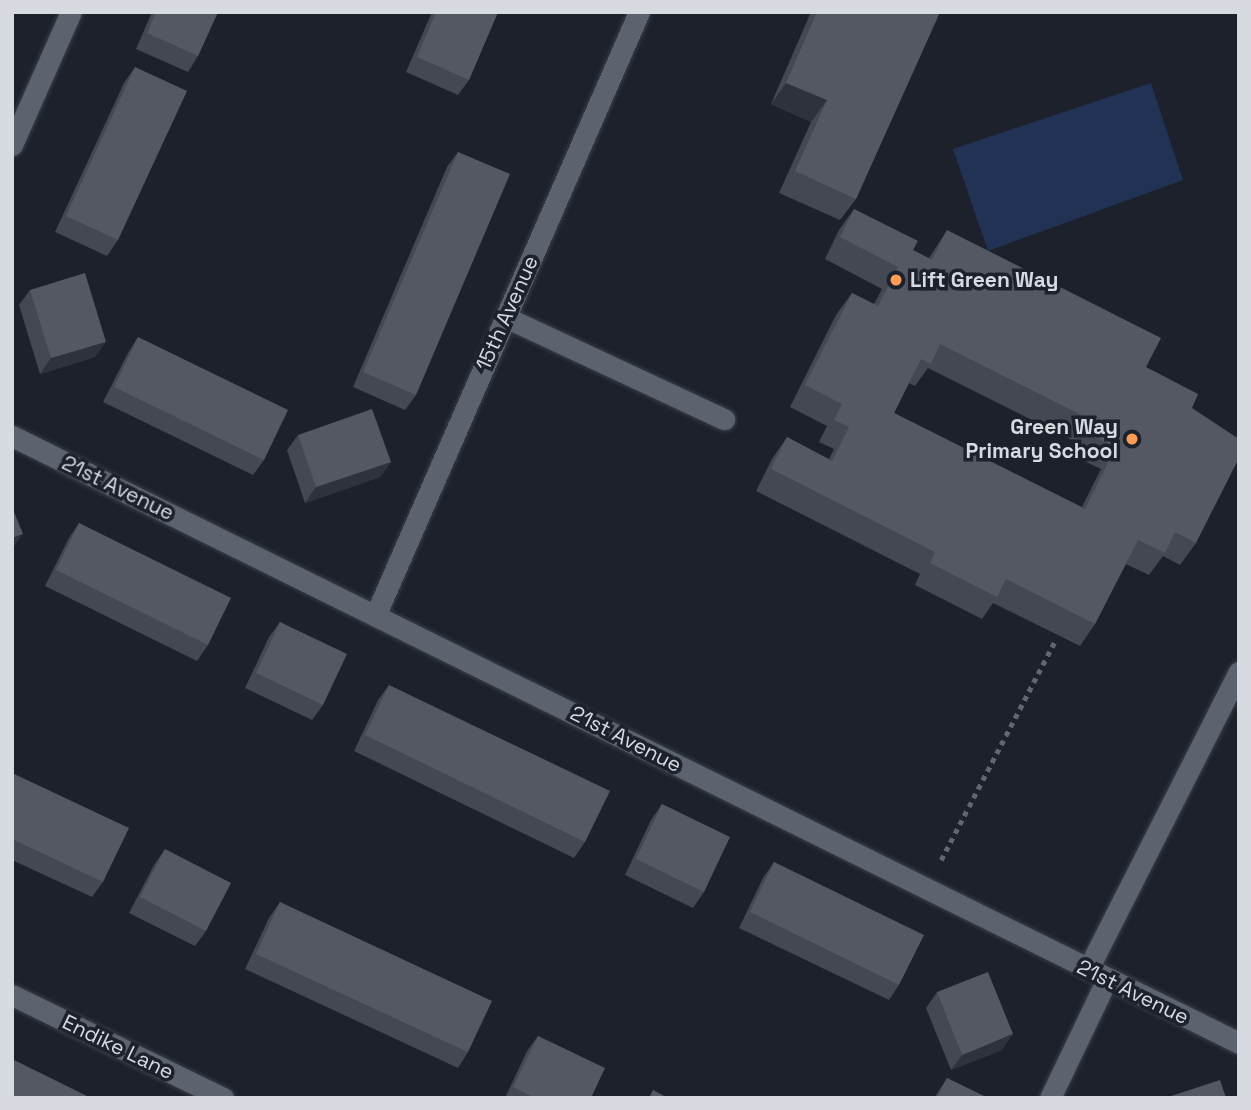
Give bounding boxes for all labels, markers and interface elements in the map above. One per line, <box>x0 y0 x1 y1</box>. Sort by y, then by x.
street label: 15th Avenue <box>470 251 544 375</box>
place label: Lift Green Way <box>910 267 1059 293</box>
marker: Lift Green Way <box>888 272 904 288</box>
place label: Green Way Primary School <box>965 414 1118 464</box>
marker: Green Way Primary School <box>1124 431 1140 447</box>
street label: 21st Avenue <box>58 450 178 526</box>
street label: 21st Avenue <box>566 700 686 778</box>
street label: 21st Avenue <box>1073 954 1193 1030</box>
street label: Endike Lane <box>58 1009 178 1085</box>

